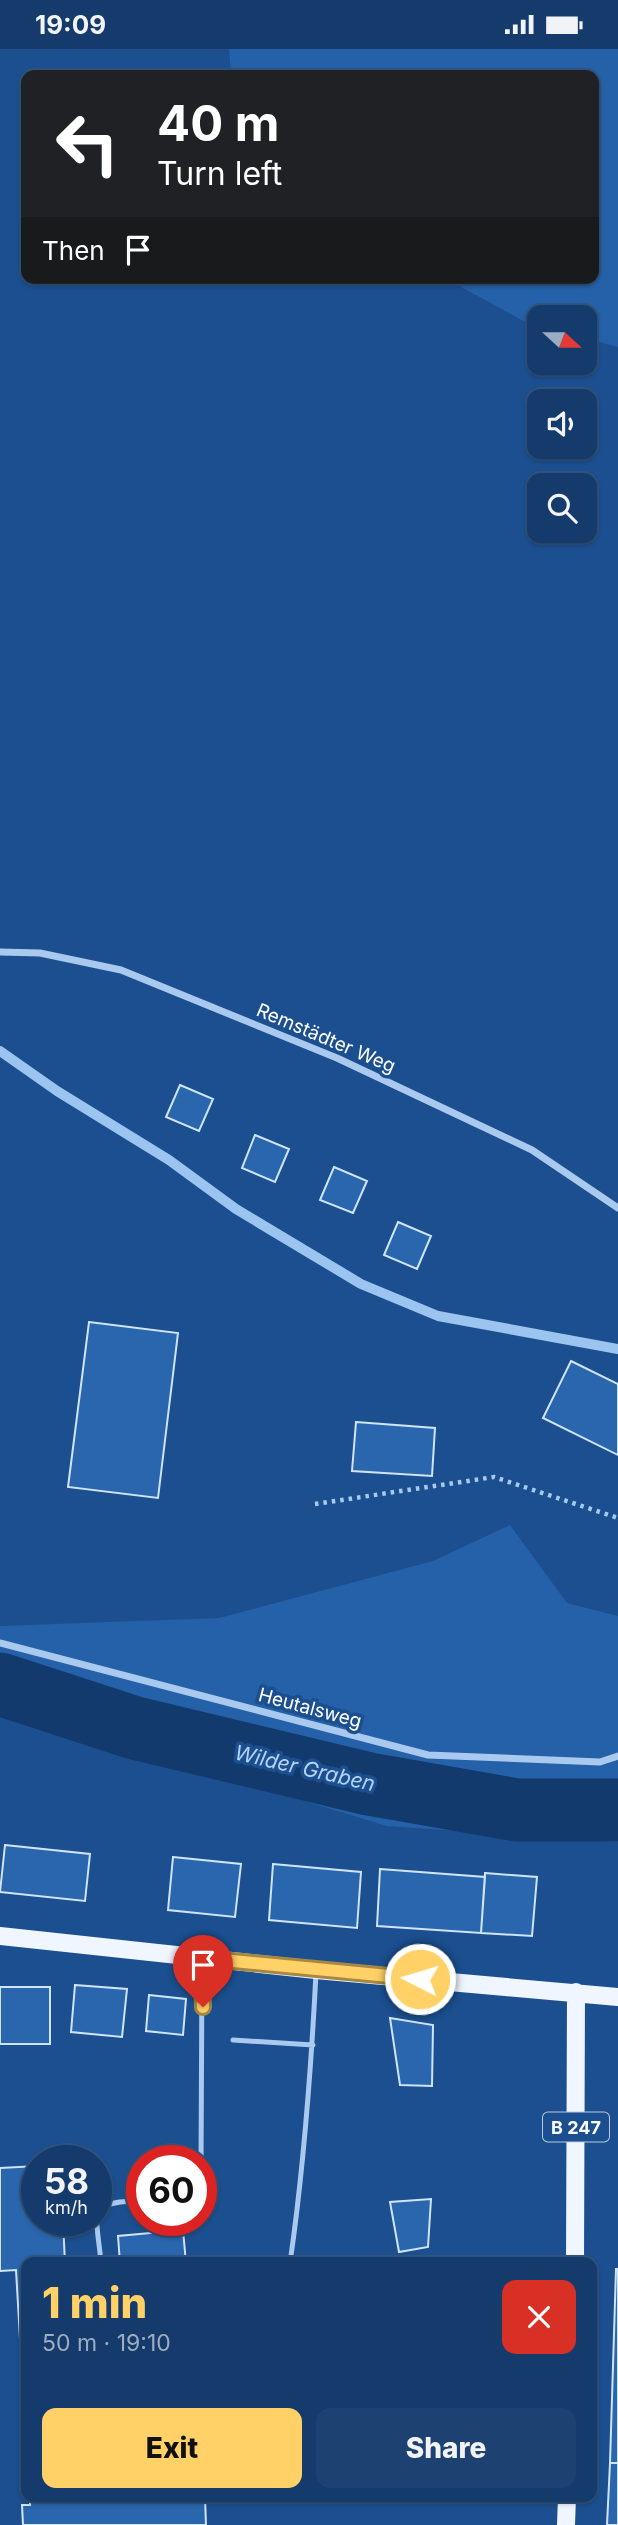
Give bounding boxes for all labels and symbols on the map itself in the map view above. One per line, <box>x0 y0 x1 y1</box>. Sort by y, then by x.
north arrow <box>527 305 597 375</box>
street label: Remstädter Weg <box>253 998 399 1078</box>
street label: Heutalsweg <box>256 1683 364 1733</box>
water label: Wilder Graben <box>232 1740 378 1796</box>
pin <box>173 1935 233 2007</box>
position arrow <box>383 1942 457 2016</box>
road number: B 247 <box>543 2113 609 2141</box>
speed limit sign: 60 <box>126 2145 217 2236</box>

